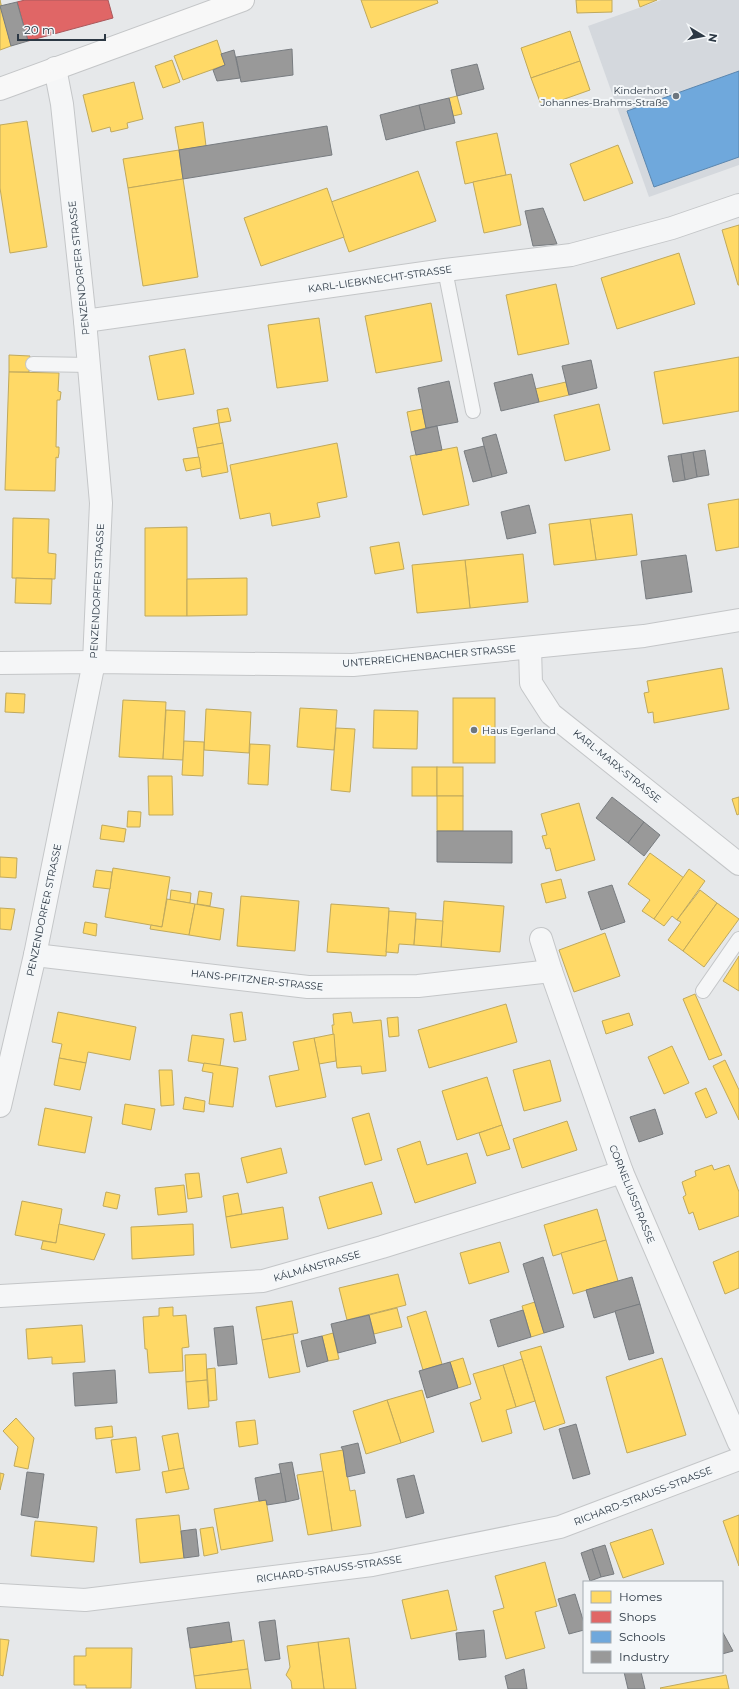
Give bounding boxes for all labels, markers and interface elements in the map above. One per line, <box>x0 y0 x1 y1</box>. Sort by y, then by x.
scale bar <box>18 16 105 42</box>
north arrow <box>683 16 723 56</box>
text: 20 m <box>24 22 55 37</box>
text: N <box>705 32 721 43</box>
place label: Kinderhort Johannes-Brahms-Straße <box>539 84 668 109</box>
marker: Kinderhort Johannes-Brahms-Straße <box>671 91 681 101</box>
street label: PENZENDORFER STRASSE <box>65 200 93 336</box>
street label: KARL-LIEBKNECHT-STRASSE <box>307 262 453 296</box>
street label: PENZENDORFER STRASSE <box>87 523 107 659</box>
street label: UNTERREICHENBACHER STRASSE <box>342 642 517 670</box>
place label: Haus Egerland <box>482 724 556 737</box>
marker: Haus Egerland <box>469 725 479 735</box>
street label: KARL-MARX-STRASSE <box>570 726 664 806</box>
street label: PENZENDORFER STRASSE <box>24 842 64 977</box>
street label: HANS-PFITZNER-STRASSE <box>190 967 324 993</box>
street label: CORNELIUSSTRASSE <box>606 1143 658 1246</box>
street label: KÁLMÁNSTRASSE <box>272 1247 362 1285</box>
street label: RICHARD-STRAUSS-STRASSE <box>572 1463 714 1528</box>
street label: RICHARD-STRAUSS-STRASSE <box>255 1552 403 1586</box>
legend <box>583 1581 723 1673</box>
text: Homes <box>619 1589 662 1604</box>
text: Shops <box>619 1609 656 1624</box>
text: Schools <box>619 1629 665 1644</box>
text: Industry <box>619 1649 669 1664</box>

